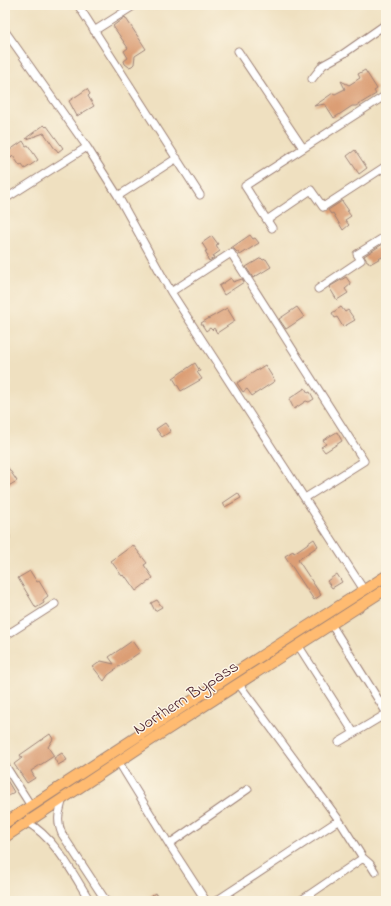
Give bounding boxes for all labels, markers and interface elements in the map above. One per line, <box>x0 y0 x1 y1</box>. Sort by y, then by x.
street label: Northern Bypass <box>128 654 244 742</box>

